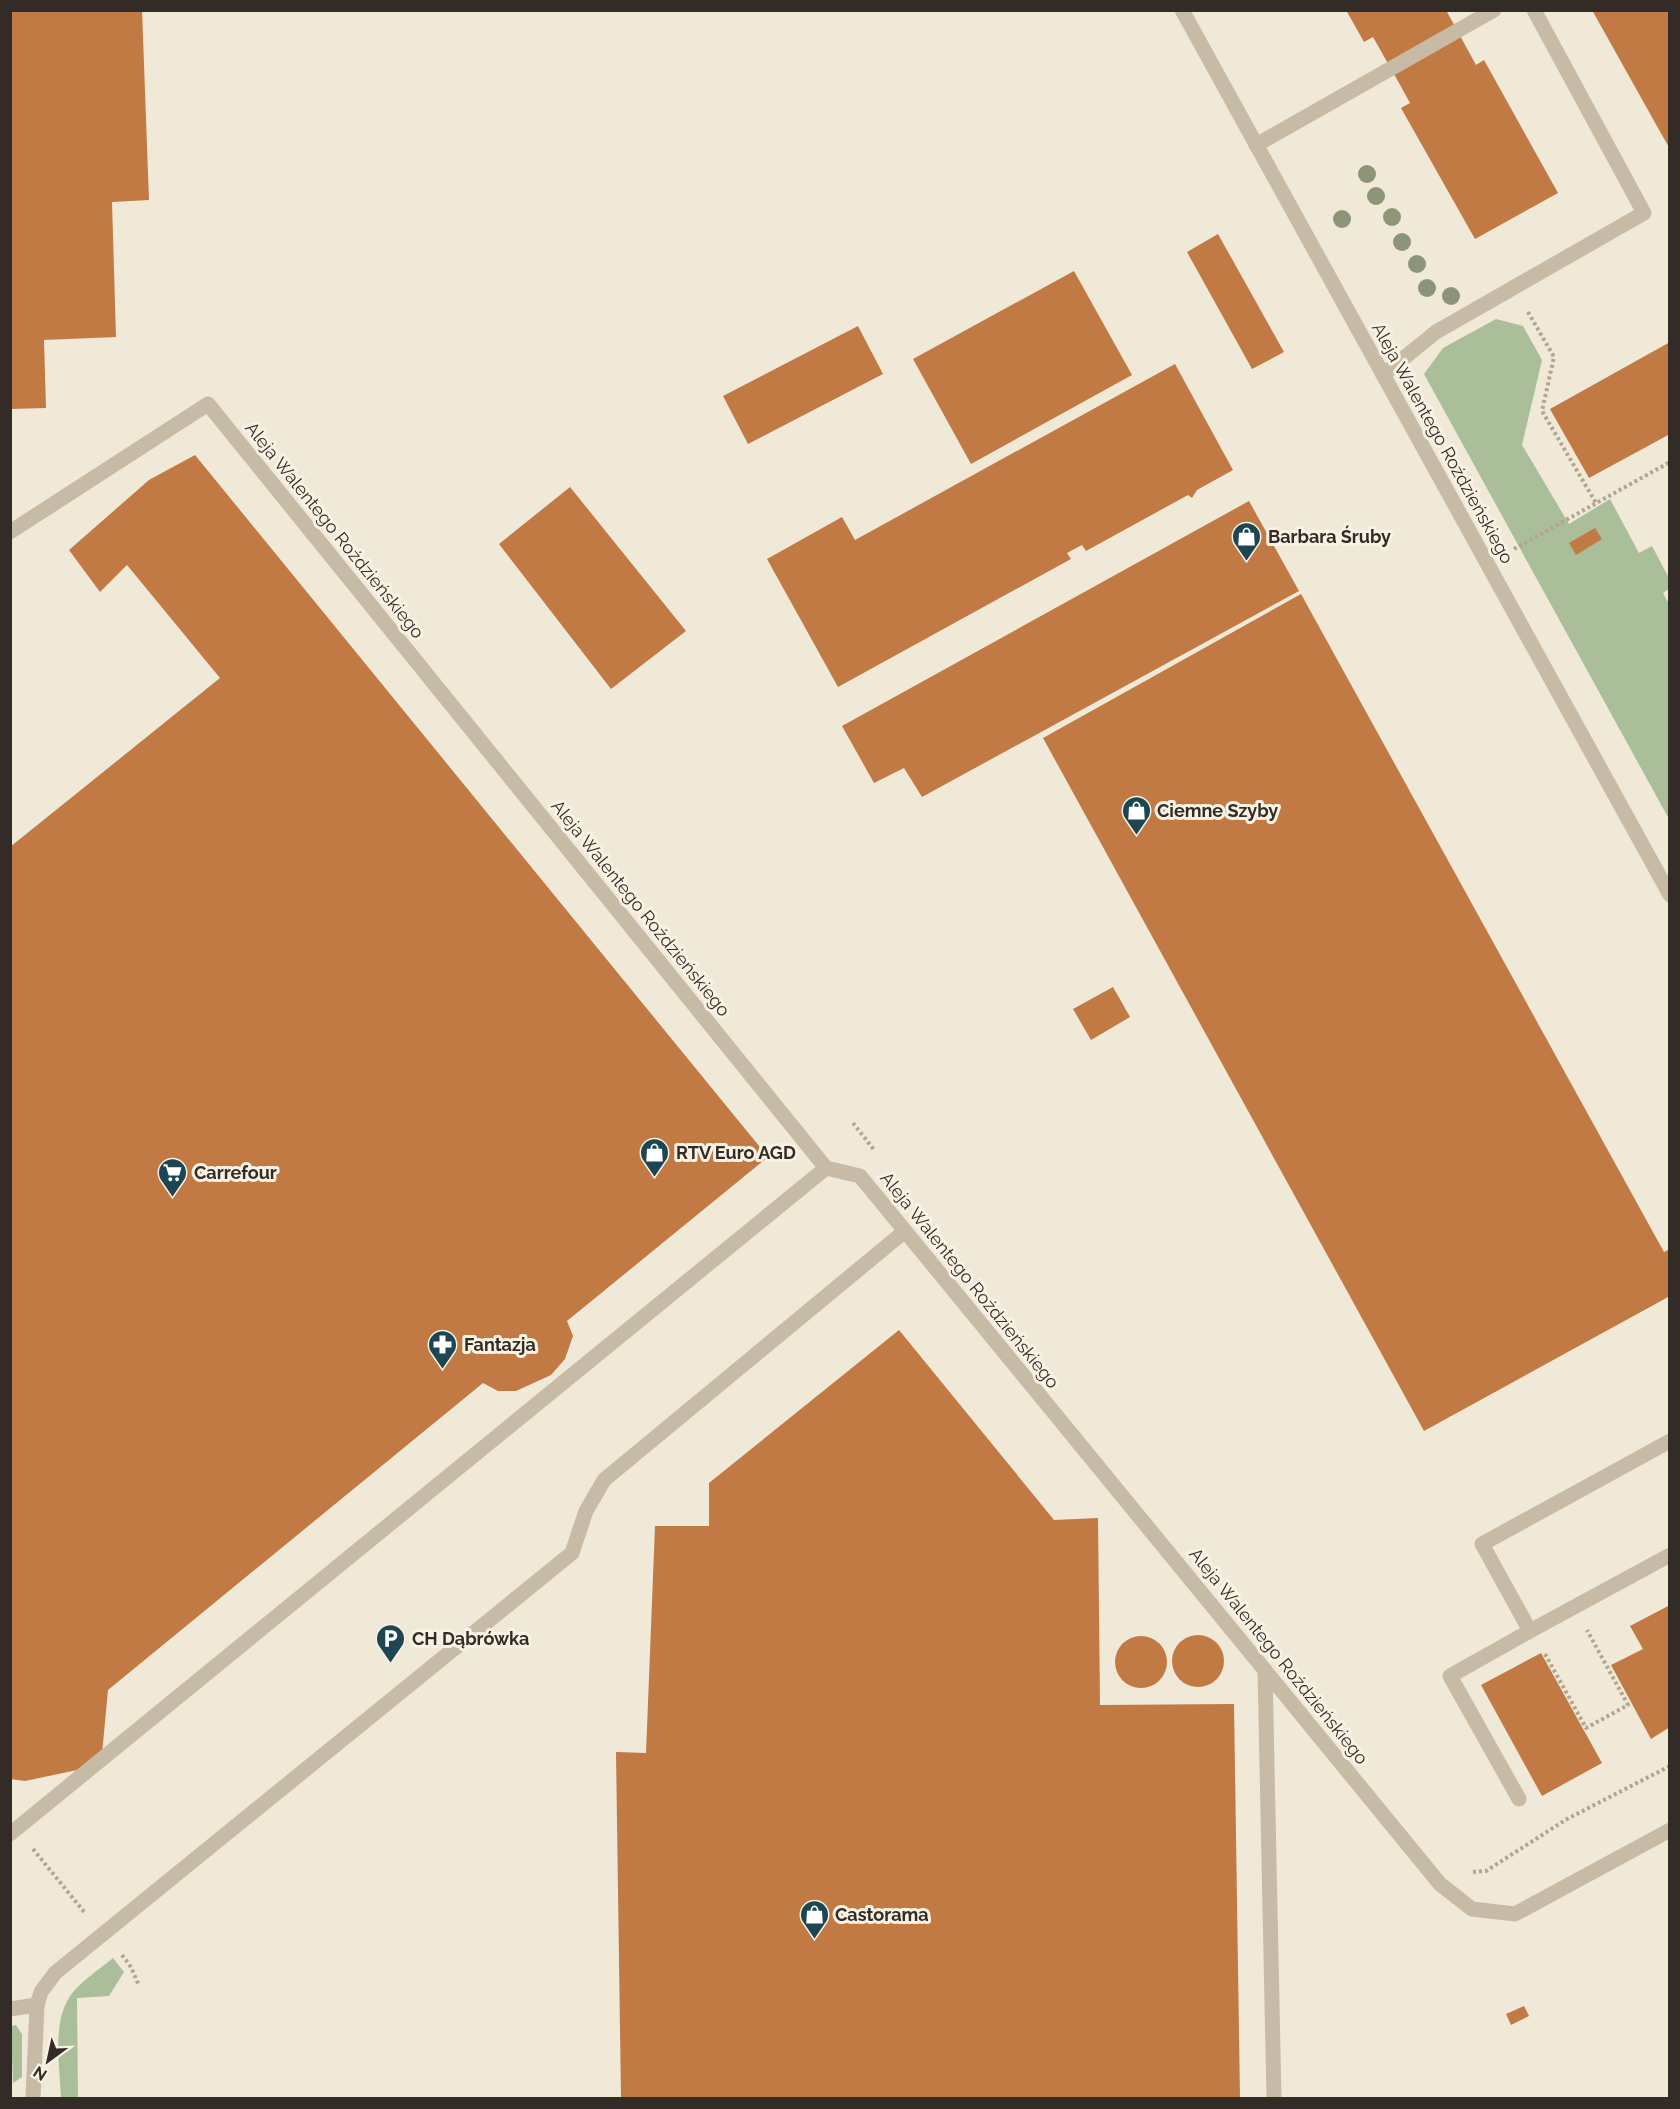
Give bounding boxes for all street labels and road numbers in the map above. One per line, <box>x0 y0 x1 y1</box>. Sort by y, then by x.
street label: Aleja Walentego Roździeńskiego <box>1368 319 1518 567</box>
street label: Aleja Walentego Roździeńskiego <box>241 418 429 643</box>
street label: Aleja Walentego Roździeńskiego <box>547 796 735 1021</box>
street label: Aleja Walentego Roździeńskiego <box>876 1168 1064 1393</box>
street label: Aleja Walentego Roździeńskiego <box>1185 1544 1373 1769</box>

